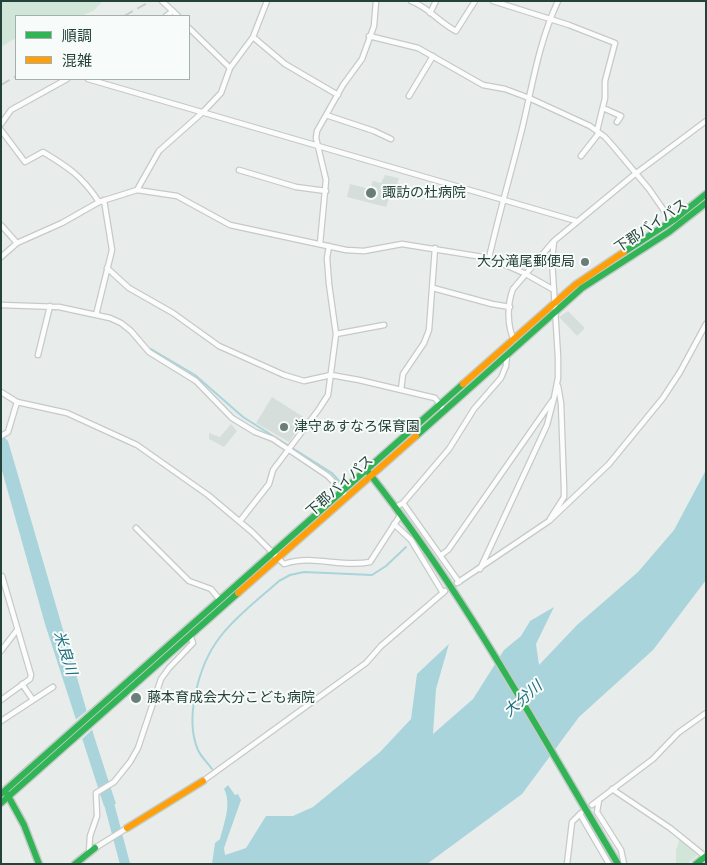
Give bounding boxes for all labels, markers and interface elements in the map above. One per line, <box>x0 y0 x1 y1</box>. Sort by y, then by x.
legend <box>15 15 190 80</box>
text: 順調 <box>62 26 92 45</box>
text: 混雑 <box>62 51 92 70</box>
place label: 諏訪の杜病院 <box>382 185 466 201</box>
marker: 諏訪の杜病院 <box>364 186 378 200</box>
street label: 下郡バイパス <box>611 196 691 256</box>
place label: 大分滝尾郵便局 <box>477 254 575 270</box>
marker: 大分滝尾郵便局 <box>579 256 591 268</box>
place label: 津守あすなろ保育園 <box>294 419 420 435</box>
marker: 津守あすなろ保育園 <box>278 421 290 433</box>
street label: 下郡バイパス <box>303 452 377 520</box>
water label: 米良川 <box>50 629 80 677</box>
water label: 大分川 <box>500 677 546 721</box>
place label: 藤本育成会大分こども病院 <box>147 690 315 706</box>
marker: 藤本育成会大分こども病院 <box>129 691 143 705</box>

